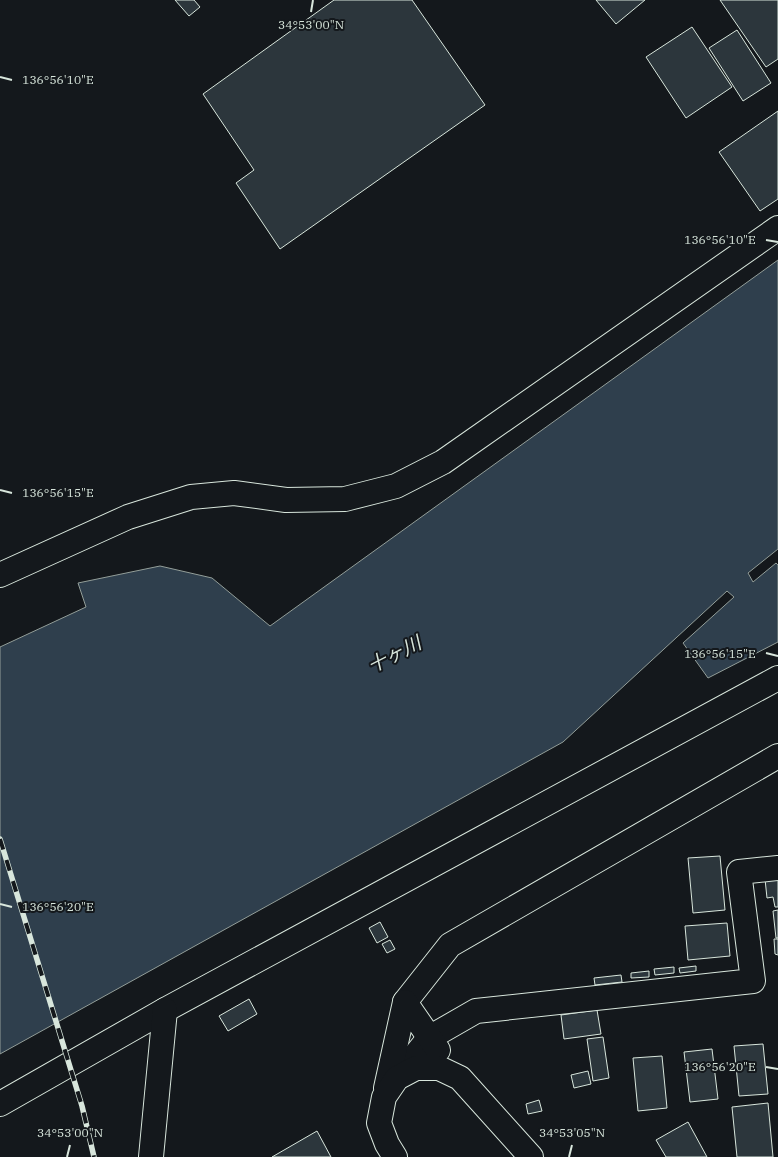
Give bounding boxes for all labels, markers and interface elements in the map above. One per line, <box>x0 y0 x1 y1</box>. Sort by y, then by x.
text: 34°53'00"N <box>278 17 344 32</box>
text: 136°56'10"E <box>22 72 94 87</box>
text: 136°56'10"E <box>684 232 756 247</box>
text: 136°56'15"E <box>22 485 94 500</box>
water label: 十ヶ川 <box>363 629 427 678</box>
text: 136°56'15"E <box>684 646 756 661</box>
text: 136°56'20"E <box>22 899 94 914</box>
text: 136°56'20"E <box>684 1059 756 1074</box>
text: 34°53'00"N <box>37 1125 103 1140</box>
text: 34°53'05"N <box>539 1125 605 1140</box>

